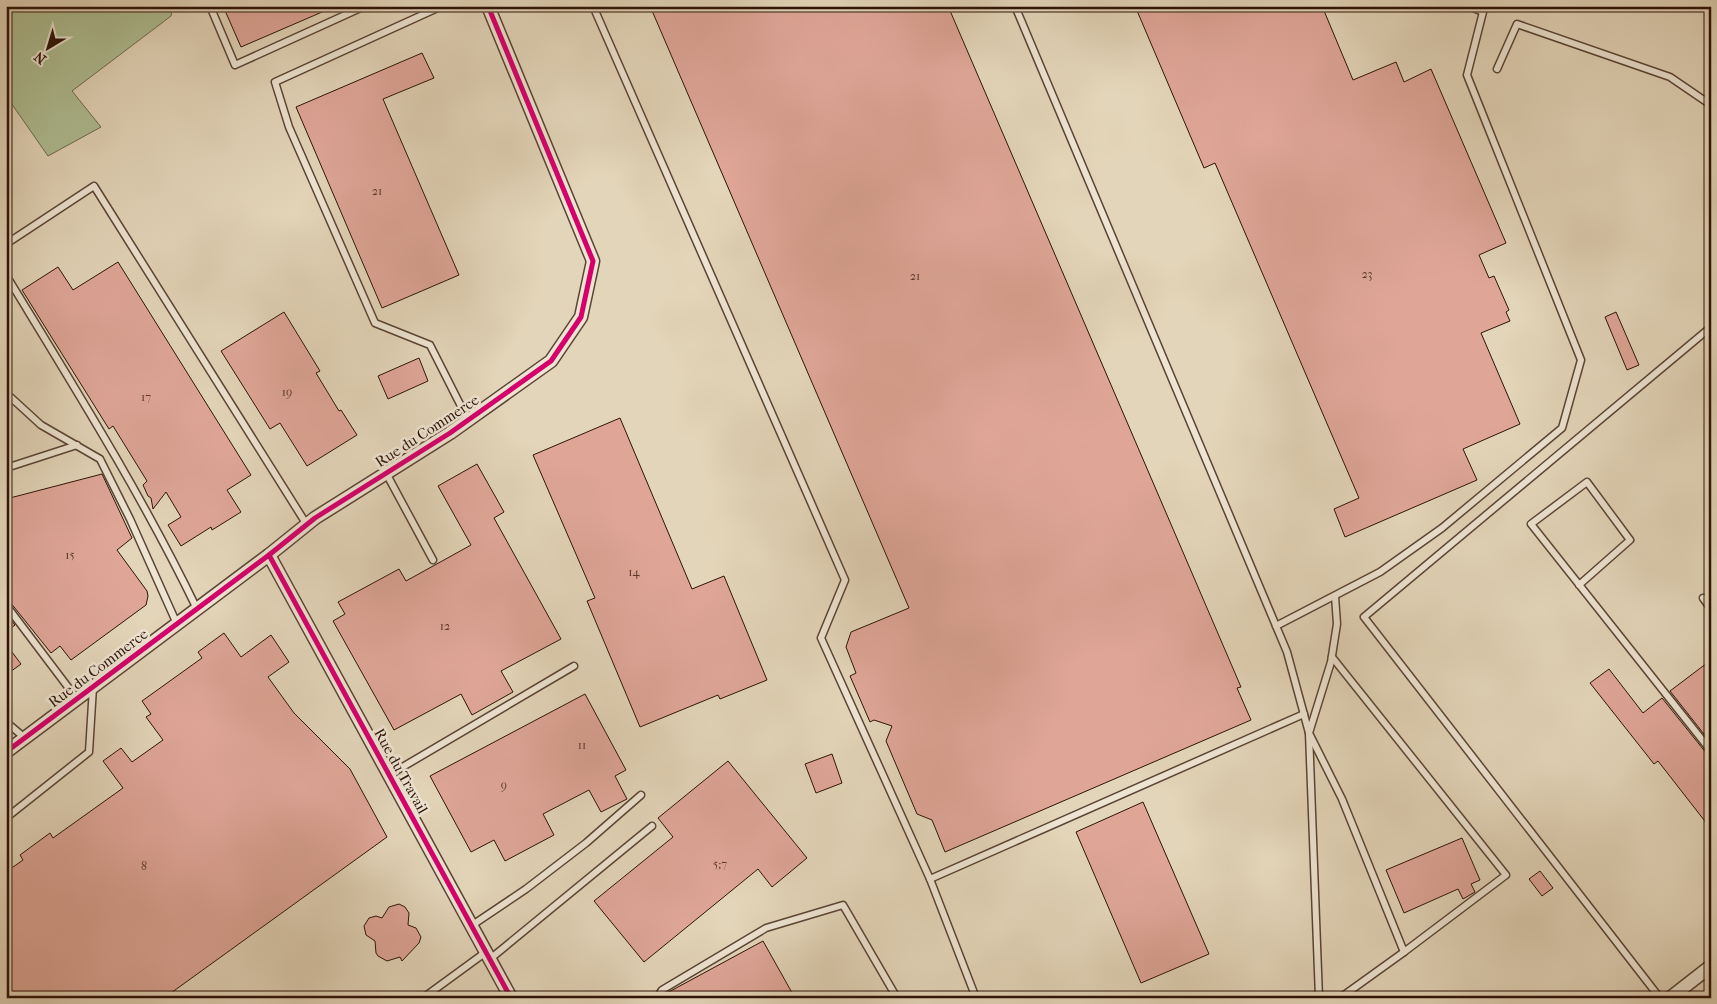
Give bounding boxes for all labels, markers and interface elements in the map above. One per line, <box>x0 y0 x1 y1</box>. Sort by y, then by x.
north arrow <box>22 22 72 72</box>
text: N <box>31 48 50 68</box>
house number: 21 <box>372 184 382 198</box>
house number: 23 <box>1361 267 1373 281</box>
house number: 21 <box>910 269 920 283</box>
house number: 19 <box>282 385 292 399</box>
house number: 17 <box>141 390 151 404</box>
street label: Rue du Commerce <box>372 391 483 471</box>
house number: 15 <box>65 548 75 562</box>
house number: 14 <box>628 565 641 579</box>
house number: 12 <box>440 619 450 633</box>
street label: Rue du Commerce <box>45 624 152 711</box>
street label: Rue du Travail <box>370 725 432 817</box>
house number: 11 <box>578 738 586 752</box>
house number: 9 <box>501 778 507 792</box>
house number: 5;7 <box>713 857 727 871</box>
house number: 8 <box>141 859 147 873</box>

